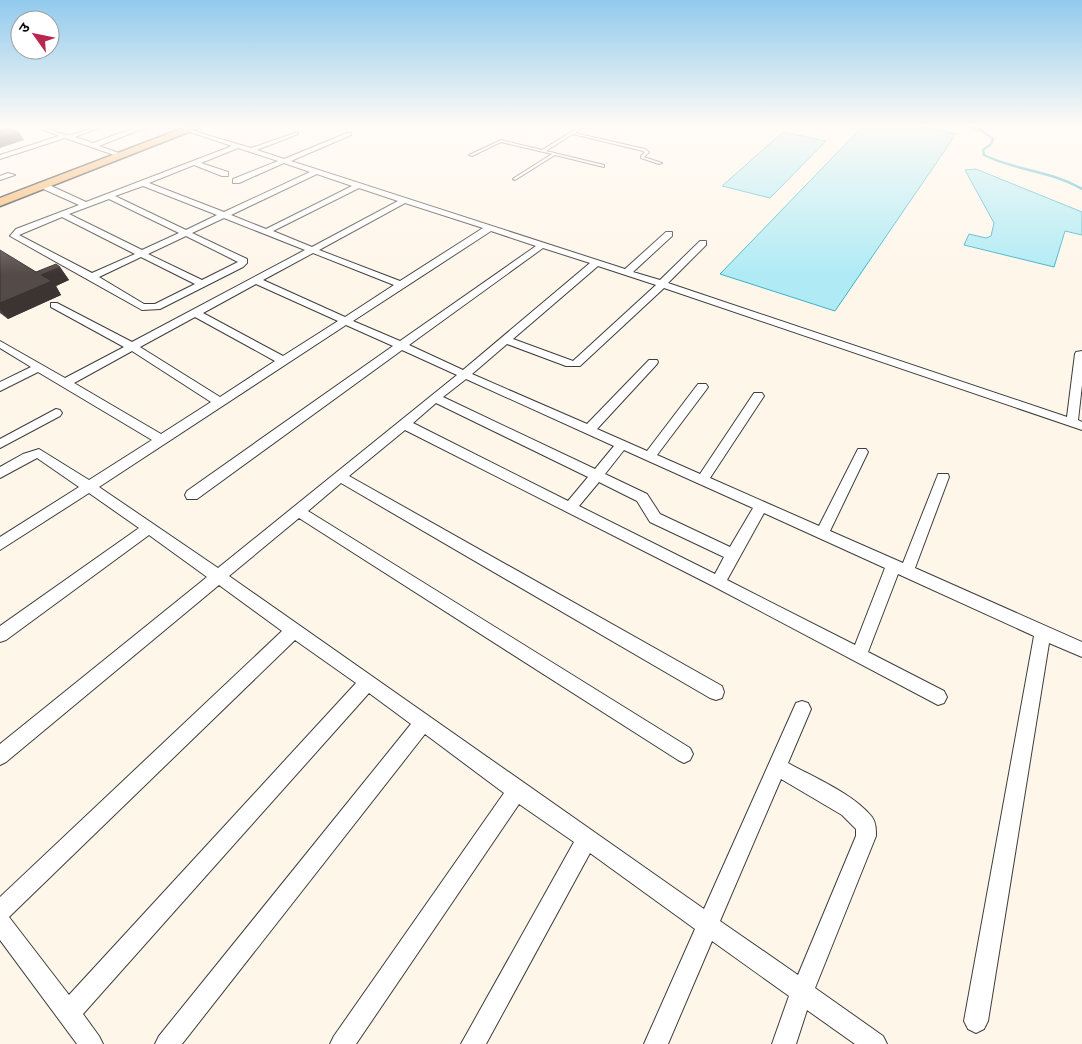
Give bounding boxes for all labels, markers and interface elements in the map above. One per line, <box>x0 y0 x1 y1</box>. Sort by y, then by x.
north arrow <box>10 10 60 60</box>
text: उ <box>13 18 35 37</box>

